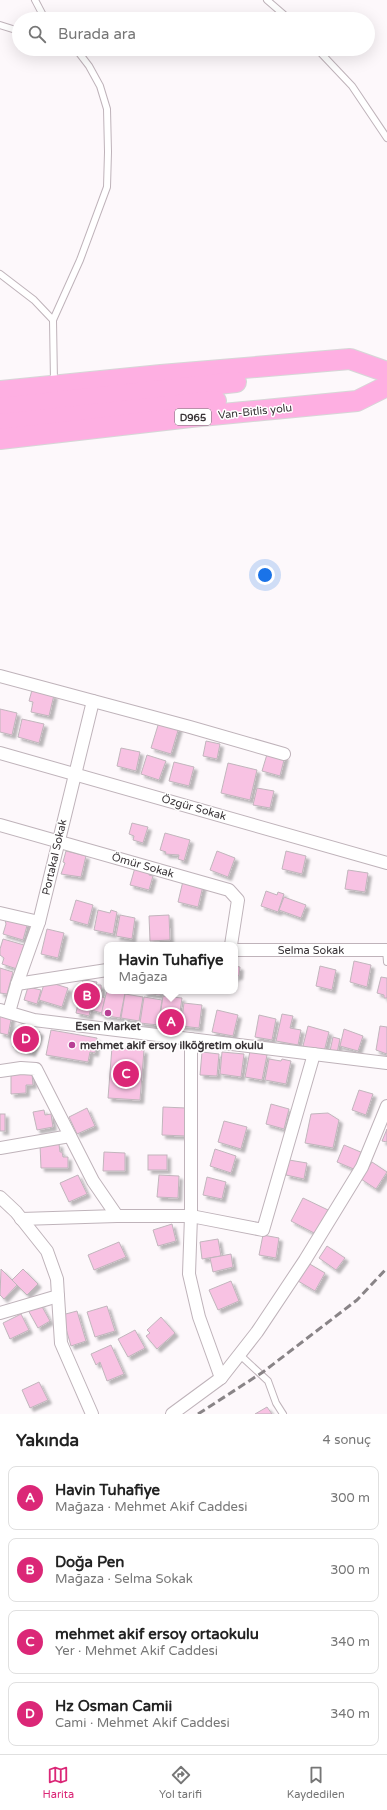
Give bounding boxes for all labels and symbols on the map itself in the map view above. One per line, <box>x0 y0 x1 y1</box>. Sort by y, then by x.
street label: Van-Bitlis yolu <box>217 401 293 422</box>
road number: D965 <box>175 409 211 425</box>
your location <box>255 565 275 585</box>
street label: Özgür Sokak <box>160 792 228 823</box>
street label: Portakal Sokak <box>39 818 70 896</box>
street label: Ömür Sokak <box>110 850 176 881</box>
street label: Selma Sokak <box>278 944 344 957</box>
pin: B <box>74 981 100 1011</box>
pin: A <box>158 1007 184 1037</box>
marker: Esen Market <box>103 1008 113 1018</box>
place label: Esen Market <box>75 1020 141 1033</box>
pin: D <box>13 1024 39 1054</box>
place label: mehmet akif ersoy ilköğretim okulu <box>80 1039 264 1053</box>
marker: mehmet akif ersoy ilköğretim okulu <box>67 1040 77 1050</box>
pin: C <box>113 1059 139 1089</box>

